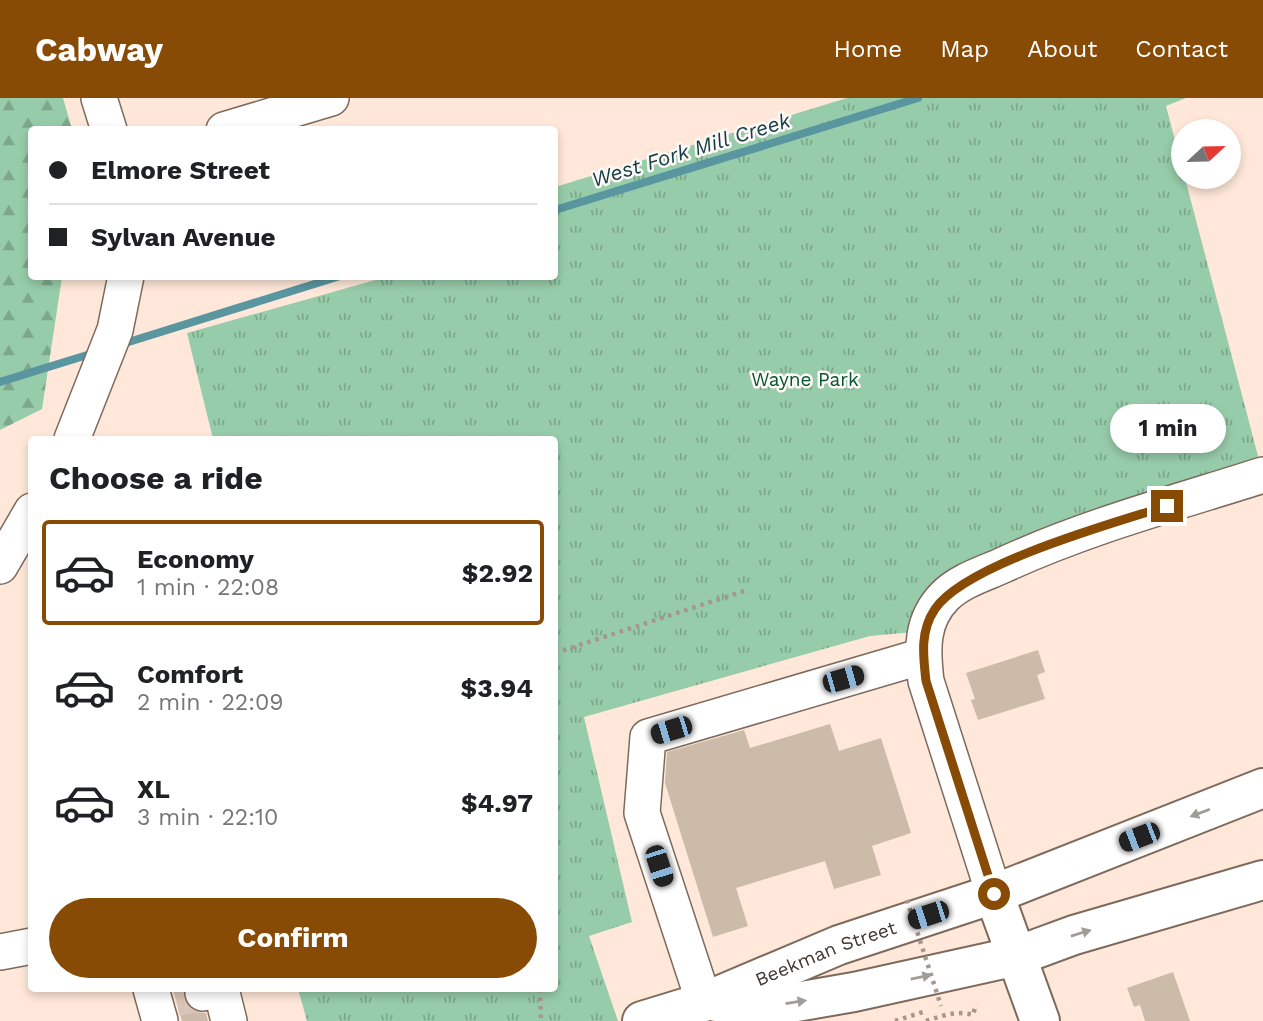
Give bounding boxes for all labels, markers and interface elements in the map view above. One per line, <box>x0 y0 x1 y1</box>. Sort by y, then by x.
text: Cabway <box>35 30 163 69</box>
text: Home <box>834 35 902 63</box>
text: Map <box>940 35 989 63</box>
text: About <box>1027 35 1097 63</box>
text: Contact <box>1135 35 1228 63</box>
water label: West Fork Mill Creek <box>588 107 794 192</box>
north arrow <box>1171 119 1241 189</box>
map controls <box>1171 119 1241 189</box>
text: Elmore Street <box>91 155 270 185</box>
text: Sylvan Avenue <box>91 222 276 252</box>
park label: Wayne Park <box>751 368 859 391</box>
callout: 1 min <box>1109 404 1225 454</box>
text: 1 min <box>1138 415 1198 442</box>
text: Choose a ride <box>49 459 263 497</box>
route end <box>1151 490 1183 522</box>
icon: car <box>53 541 116 604</box>
text: Economy <box>137 544 254 574</box>
text: $2.92 <box>462 558 533 588</box>
text: 1 min · 22:08 <box>137 574 279 601</box>
icon: car <box>53 656 116 719</box>
text: Comfort <box>137 659 243 689</box>
car <box>820 663 867 695</box>
text: $3.94 <box>461 673 533 703</box>
text: 2 min · 22:09 <box>137 689 284 716</box>
car <box>648 714 695 746</box>
icon: car <box>53 771 116 834</box>
text: XL <box>137 774 170 804</box>
text: $4.97 <box>461 788 533 818</box>
text: 3 min · 22:10 <box>137 804 278 831</box>
one-way arrow <box>1189 808 1210 819</box>
car <box>1116 820 1163 854</box>
car <box>643 843 676 889</box>
route start <box>978 878 1010 910</box>
button: Confirm <box>49 898 537 978</box>
car <box>905 899 952 931</box>
street label: Beekman Street <box>752 916 899 991</box>
one-way arrow <box>1071 927 1092 938</box>
one-way arrow <box>910 972 932 983</box>
one-way arrow <box>785 996 807 1007</box>

